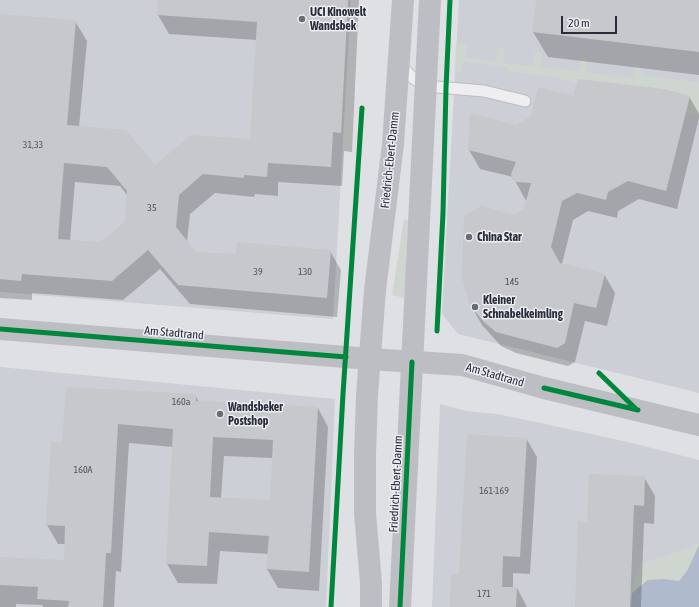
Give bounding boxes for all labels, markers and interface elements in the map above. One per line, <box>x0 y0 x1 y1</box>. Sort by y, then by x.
place label: UCI Kinowelt Wandsbek <box>310 5 366 33</box>
scale bar <box>563 8 619 34</box>
marker: UCI Kinowelt Wandsbek <box>297 14 307 24</box>
text: 20 m <box>568 16 590 30</box>
street label: Friedrich-Ebert-Damm <box>378 111 402 209</box>
house number: 31,33 <box>23 139 43 151</box>
house number: 35 <box>147 202 157 214</box>
place label: China Star <box>477 230 522 244</box>
marker: China Star <box>464 232 474 242</box>
house number: 39 <box>253 266 263 278</box>
house number: 130 <box>298 266 312 278</box>
house number: 145 <box>505 276 519 288</box>
place label: Kleiner Schnabelkeimling <box>483 293 563 321</box>
marker: Kleiner Schnabelkeimling <box>470 302 480 312</box>
street label: Am Stadtrand <box>144 323 204 343</box>
street label: Am Stadtrand <box>464 360 526 390</box>
house number: 160a <box>172 396 190 408</box>
place label: Wandsbeker Postshop <box>228 400 283 428</box>
marker: Wandsbeker Postshop <box>215 409 225 419</box>
street label: Friedrich-Ebert-Damm <box>386 435 406 533</box>
house number: 160A <box>74 464 92 476</box>
house number: 161-169 <box>479 485 509 497</box>
house number: 171 <box>477 588 491 600</box>

